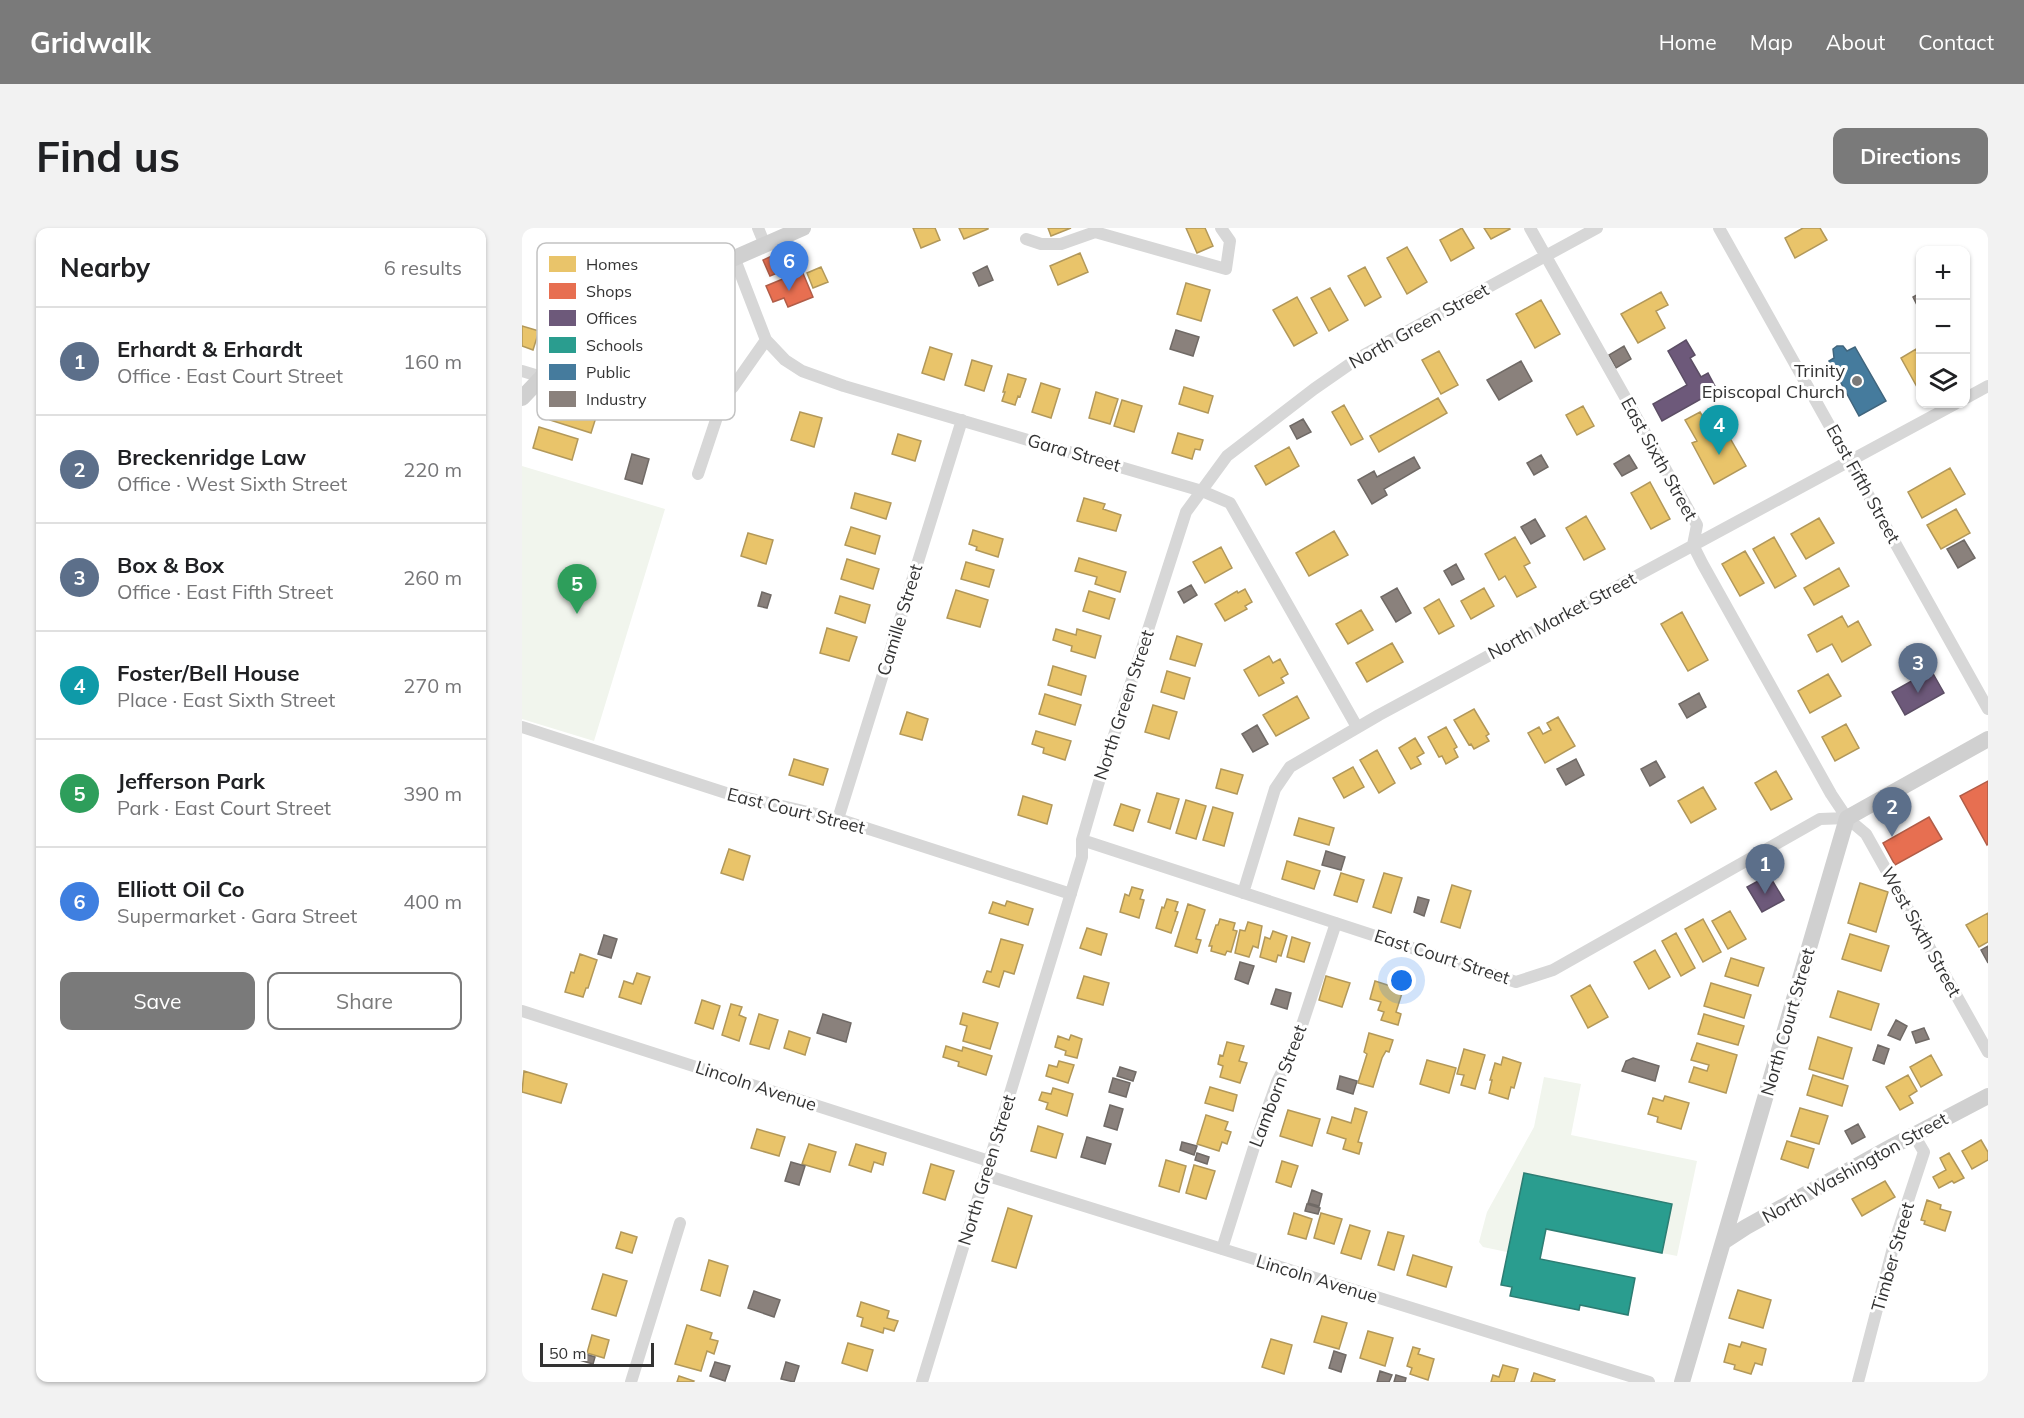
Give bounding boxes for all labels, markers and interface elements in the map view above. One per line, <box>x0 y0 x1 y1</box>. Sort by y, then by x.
text: Gridwalk <box>30 25 151 60</box>
text: Home <box>1659 29 1717 55</box>
text: Map <box>1750 29 1793 55</box>
text: About <box>1826 29 1885 55</box>
text: Contact <box>1918 29 1994 55</box>
button: Directions <box>1833 128 1988 184</box>
text: Find us <box>36 130 180 183</box>
pin: 6 <box>770 242 808 291</box>
legend <box>537 243 735 420</box>
map controls <box>1916 246 1970 408</box>
button: + <box>1916 246 1970 300</box>
text: Nearby <box>60 251 150 284</box>
text: Homes <box>586 254 638 274</box>
text: 6 results <box>384 255 462 280</box>
street label: North Green Street <box>1345 278 1493 374</box>
text: Shops <box>586 281 632 301</box>
button: − <box>1916 300 1970 354</box>
text: Offices <box>586 308 637 328</box>
text: Erhardt & Erhardt <box>117 335 302 363</box>
text: Schools <box>586 335 643 355</box>
text: 1 <box>74 349 86 374</box>
text: 160 m <box>403 349 462 374</box>
button: layers <box>1916 354 1970 408</box>
place label: Trinity Episcopal Church <box>1702 359 1845 403</box>
text: Public <box>586 362 631 382</box>
text: Office · East Court Street <box>117 363 343 388</box>
marker: Trinity Episcopal Church <box>1850 374 1864 388</box>
text: Industry <box>586 389 647 409</box>
street label: East Sixth Street <box>1616 393 1703 524</box>
pin: 4 <box>1700 406 1738 455</box>
street label: East Fifth Street <box>1821 420 1906 547</box>
street label: Gara Street <box>1025 428 1123 477</box>
text: Breckenridge Law <box>117 443 306 471</box>
text: 2 <box>74 457 86 482</box>
text: 220 m <box>403 457 462 482</box>
text: Office · West Sixth Street <box>117 471 347 496</box>
text: Box & Box <box>117 551 224 579</box>
street label: Camille Street <box>872 561 927 679</box>
pin: 5 <box>558 564 596 614</box>
text: 3 <box>74 565 86 590</box>
text: 260 m <box>403 565 462 590</box>
street label: North Market Street <box>1484 567 1640 664</box>
text: Office · East Fifth Street <box>117 579 333 604</box>
street label: North Green Street <box>1088 627 1159 783</box>
pin: 3 <box>1898 644 1938 693</box>
text: Foster/Bell House <box>117 659 300 687</box>
text: 4 <box>74 673 86 698</box>
text: 270 m <box>403 673 462 698</box>
text: Place · East Sixth Street <box>117 687 335 712</box>
text: Jefferson Park <box>117 767 265 795</box>
text: 5 <box>74 781 86 806</box>
text: 390 m <box>403 781 462 806</box>
street label: East Court Street <box>725 782 867 839</box>
pin: 2 <box>1872 788 1912 837</box>
text: Park · East Court Street <box>117 795 331 820</box>
pin: 1 <box>1746 844 1784 894</box>
street label: West Sixth Street <box>1876 863 1967 1001</box>
text: Elliott Oil Co <box>117 875 244 903</box>
text: 6 <box>74 889 86 914</box>
text: 400 m <box>403 889 462 914</box>
text: Supermarket · Gara Street <box>117 903 357 928</box>
street label: East Court Street <box>1371 924 1513 989</box>
street label: North Court Street <box>1755 945 1820 1098</box>
your location <box>1387 966 1416 995</box>
button: Save <box>60 972 255 1030</box>
button: Share <box>267 972 462 1030</box>
street label: Lamborn Street <box>1244 1021 1311 1150</box>
street label: Lincoln Avenue <box>693 1055 820 1116</box>
street label: North Green Street <box>953 1092 1020 1248</box>
street label: North Washington Street <box>1758 1107 1952 1228</box>
street label: Timber Street <box>1866 1200 1919 1314</box>
street label: Lincoln Avenue <box>1254 1249 1381 1308</box>
scale bar <box>540 1340 654 1368</box>
text: 50 m <box>549 1343 586 1363</box>

